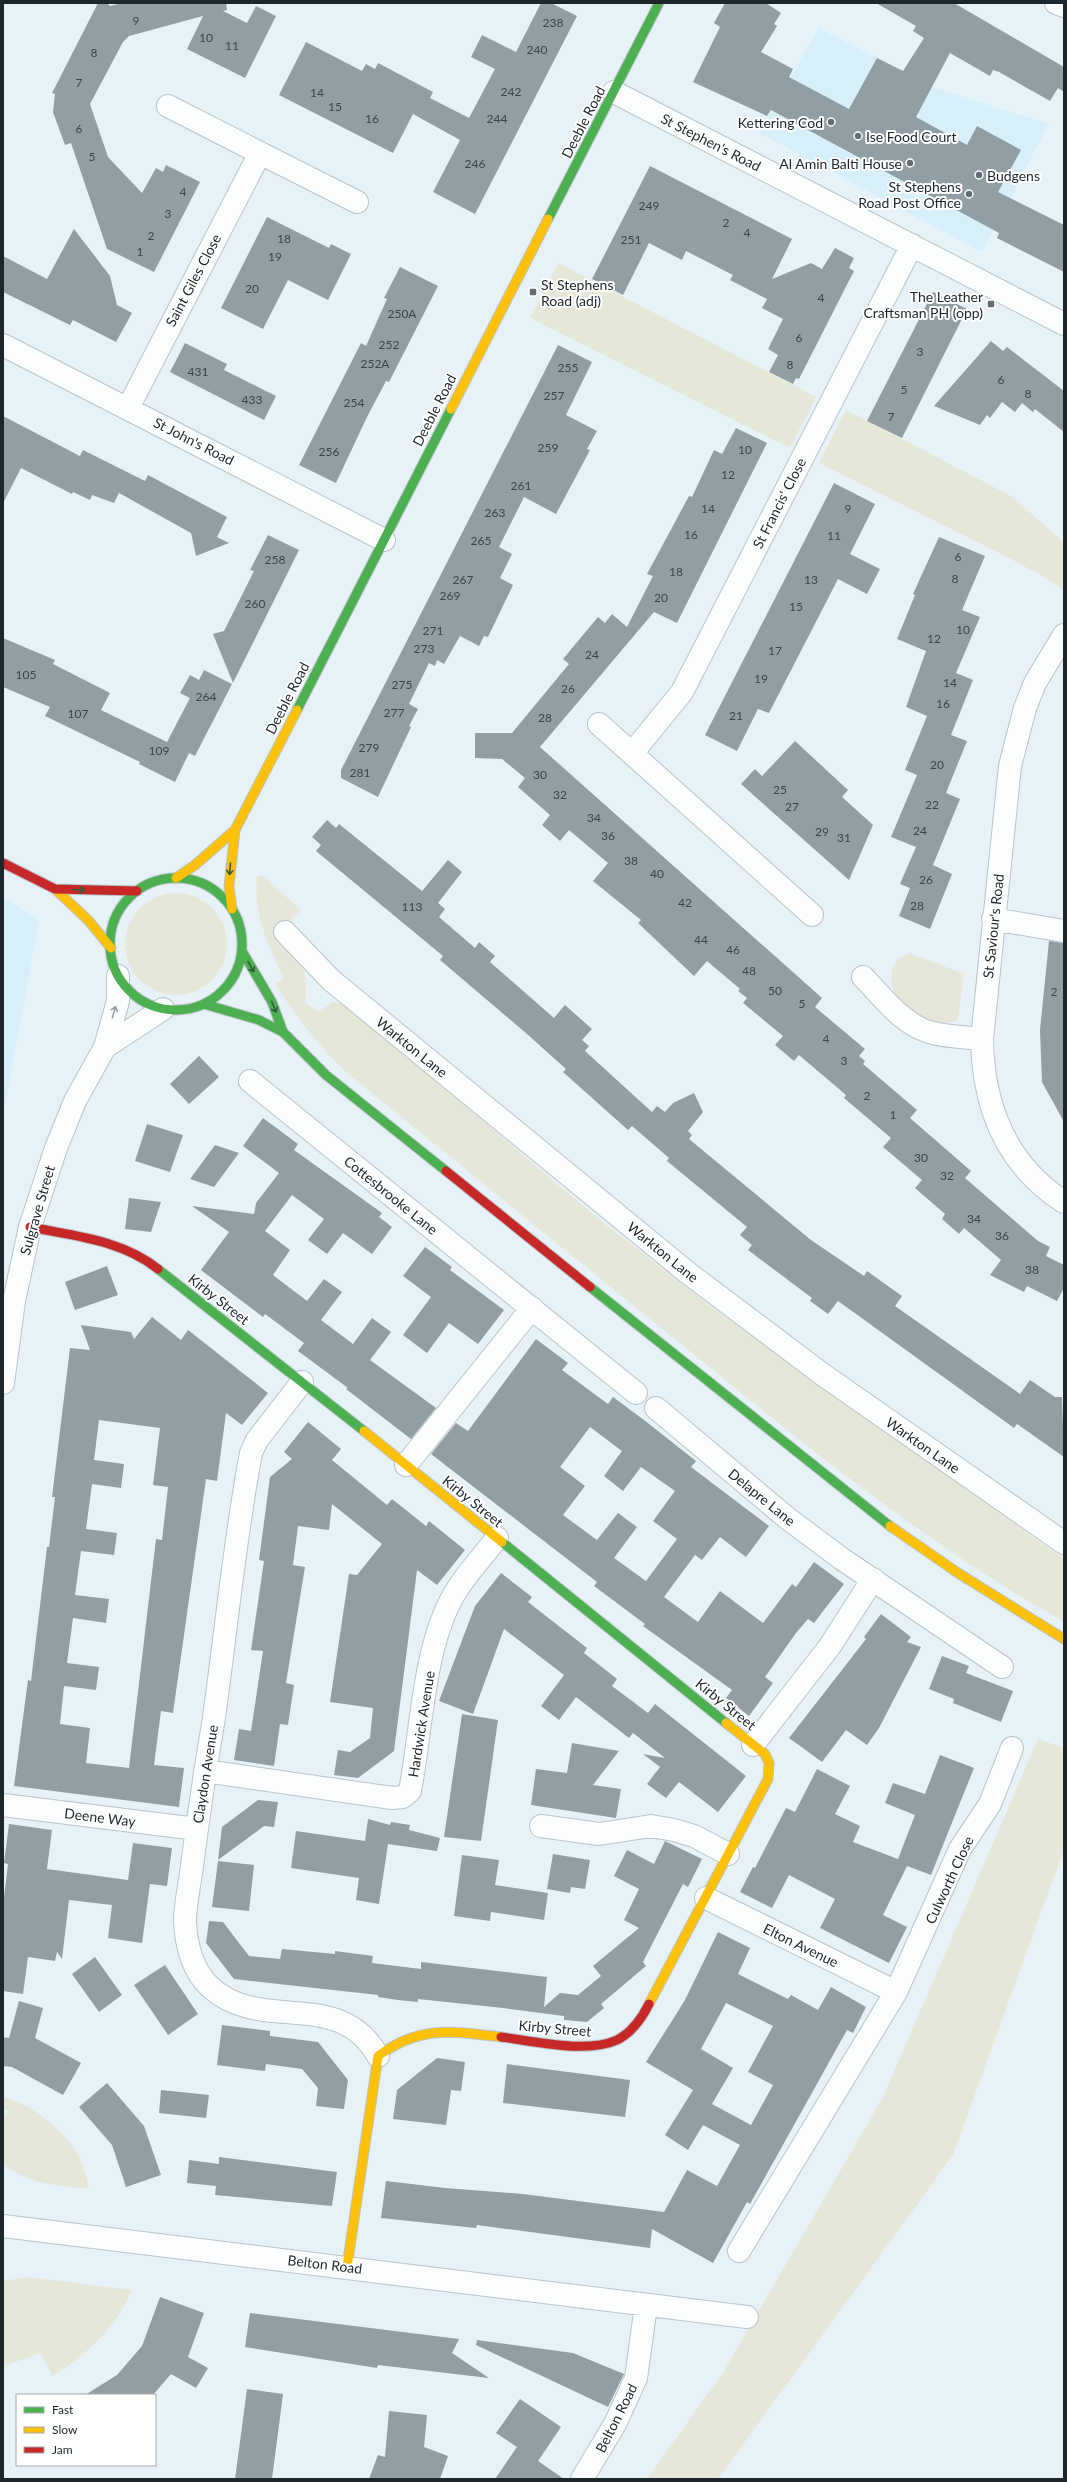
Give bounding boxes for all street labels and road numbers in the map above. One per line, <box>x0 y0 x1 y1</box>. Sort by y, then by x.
street label: Deeble Road <box>558 83 608 161</box>
street label: St Stephen's Road <box>658 110 764 174</box>
street label: Saint Giles Close <box>162 231 224 329</box>
street label: Deeble Road <box>409 371 459 449</box>
street label: St John's Road <box>151 413 237 469</box>
street label: St Francis' Close <box>749 455 809 551</box>
street label: Deeble Road <box>262 659 312 737</box>
street label: St Saviour's Road <box>979 873 1007 979</box>
street label: Warkton Lane <box>373 1013 451 1081</box>
street label: Cottesbrooke Lane <box>341 1152 441 1238</box>
street label: Sulgrave Street <box>16 1163 58 1257</box>
street label: Warkton Lane <box>624 1218 702 1286</box>
street label: Kirby Street <box>185 1270 253 1328</box>
street label: Warkton Lane <box>883 1413 963 1477</box>
street label: Delapre Lane <box>725 1465 799 1529</box>
street label: Kirby Street <box>439 1472 507 1530</box>
street label: Hardwick Avenue <box>404 1669 438 1779</box>
street label: Kirby Street <box>692 1675 760 1733</box>
street label: Claydon Avenue <box>189 1724 221 1824</box>
street label: Deene Way <box>63 1804 137 1830</box>
street label: Culworth Close <box>921 1833 977 1927</box>
street label: Elton Avenue <box>761 1919 841 1971</box>
street label: Kirby Street <box>518 2016 592 2040</box>
street label: Belton Road <box>287 2251 363 2277</box>
street label: Belton Road <box>591 2381 641 2455</box>

